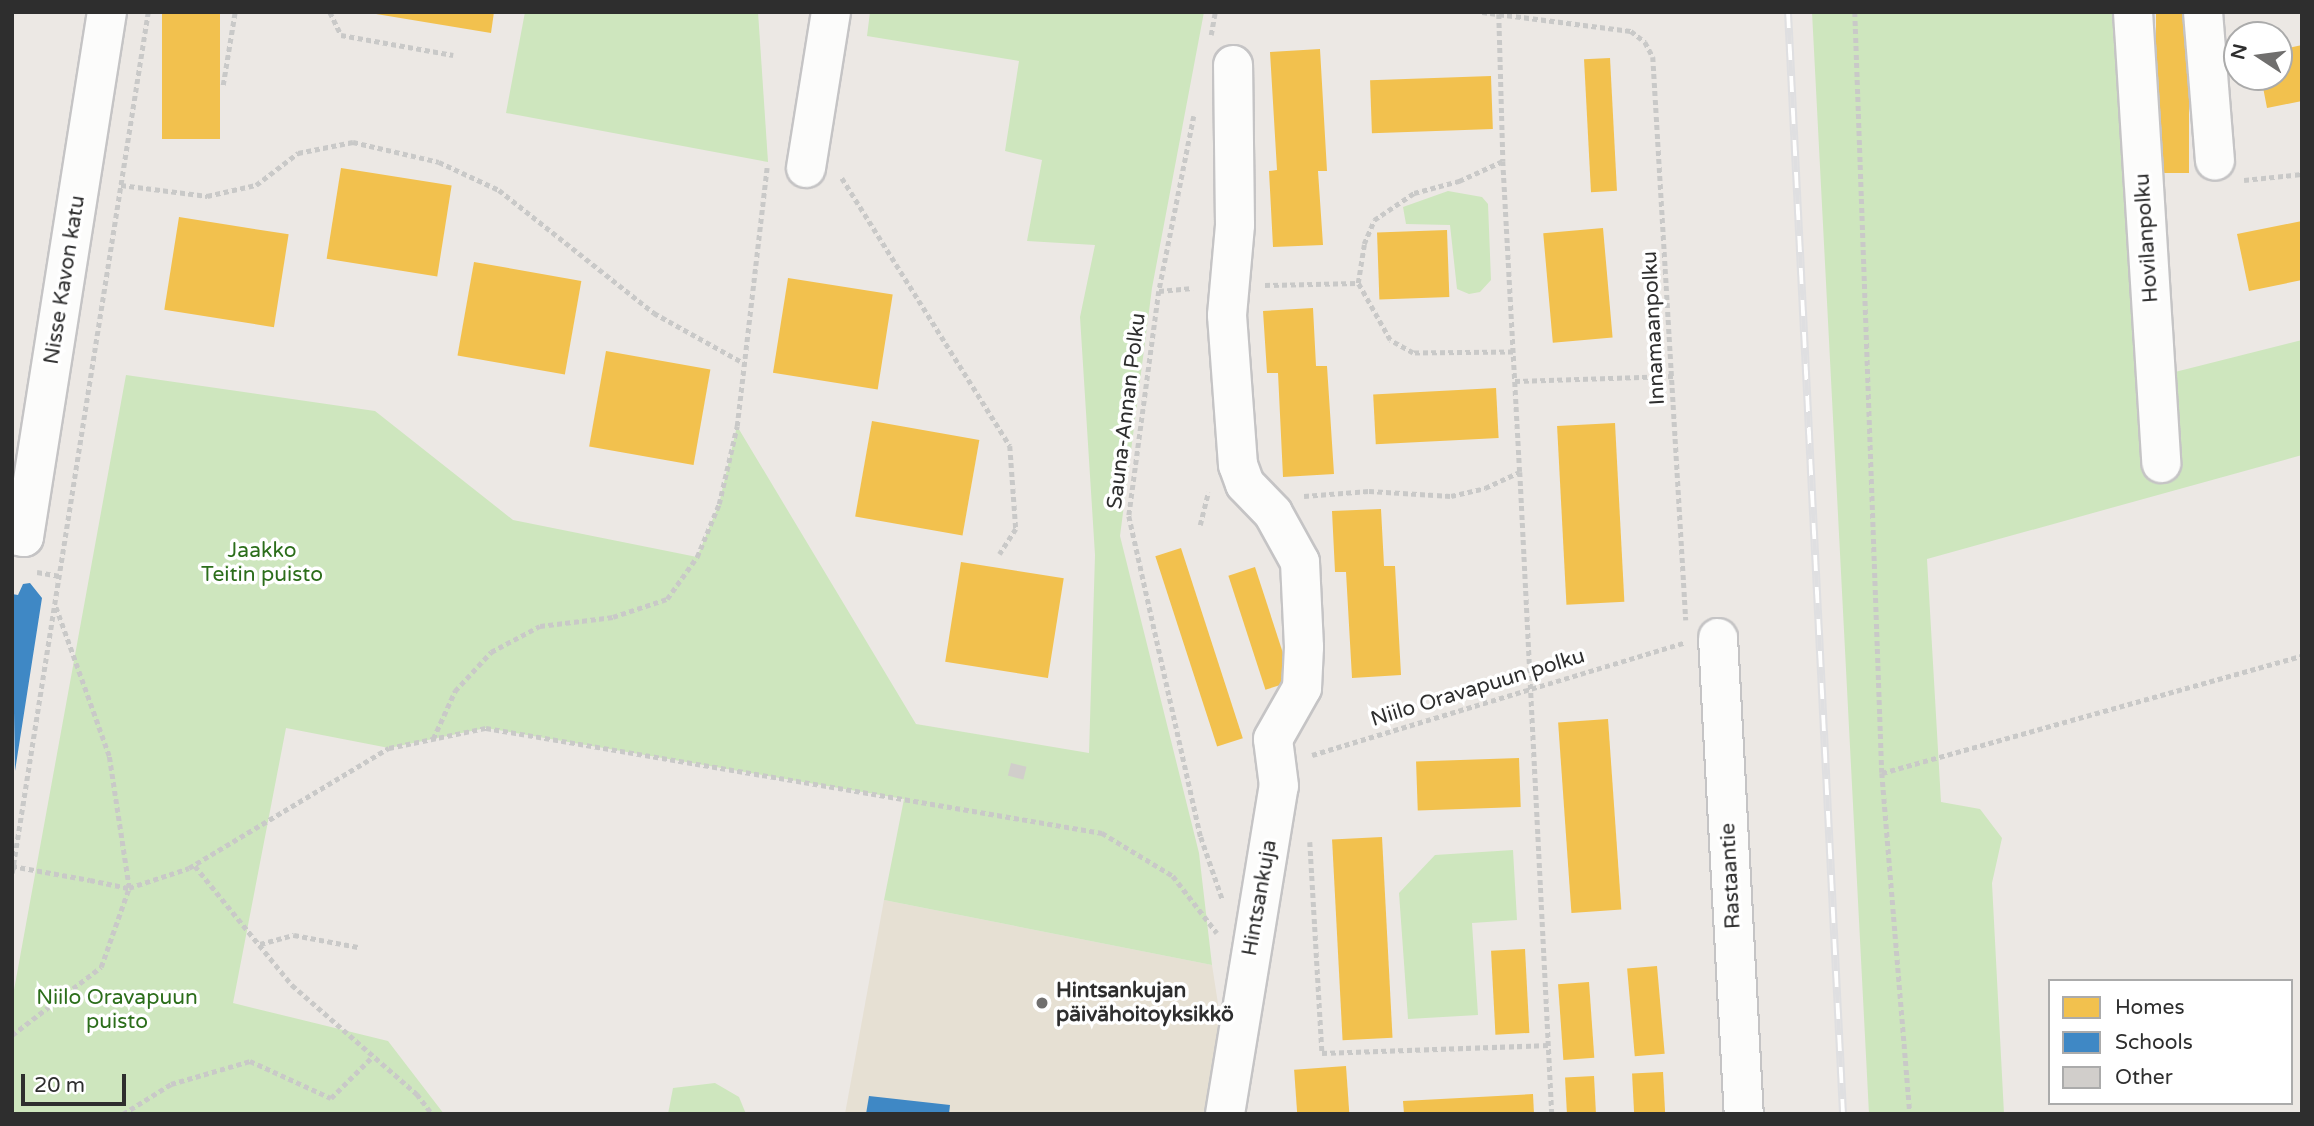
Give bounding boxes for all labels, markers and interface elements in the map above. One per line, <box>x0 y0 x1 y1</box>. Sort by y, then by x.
north arrow <box>2223 21 2293 91</box>
text: N <box>2227 42 2252 62</box>
street label: Hovilanpolku <box>2130 172 2164 304</box>
street label: Nisse Kavon katu <box>39 194 91 366</box>
street label: Innamaanpolku <box>1637 250 1671 406</box>
street label: Sauna-Annan Polku <box>1102 311 1152 511</box>
park label: Jaakko Teitin puisto <box>201 538 323 588</box>
street label: Niilo Oravapuun polku <box>1368 643 1588 733</box>
street label: Rastaantie <box>1716 822 1746 930</box>
street label: Hintsankuja <box>1237 838 1283 958</box>
place label: Hintsankujan päivähoitoyksikkö <box>1056 978 1234 1028</box>
legend <box>2048 979 2293 1105</box>
park label: Niilo Oravapuun puisto <box>36 985 198 1035</box>
marker: Hintsankujan päivähoitoyksikkö <box>1034 995 1050 1011</box>
text: Homes <box>2115 995 2185 1020</box>
text: Schools <box>2115 1030 2193 1055</box>
scale bar <box>24 1060 130 1104</box>
text: Other <box>2115 1065 2173 1090</box>
text: 20 m <box>34 1073 85 1098</box>

